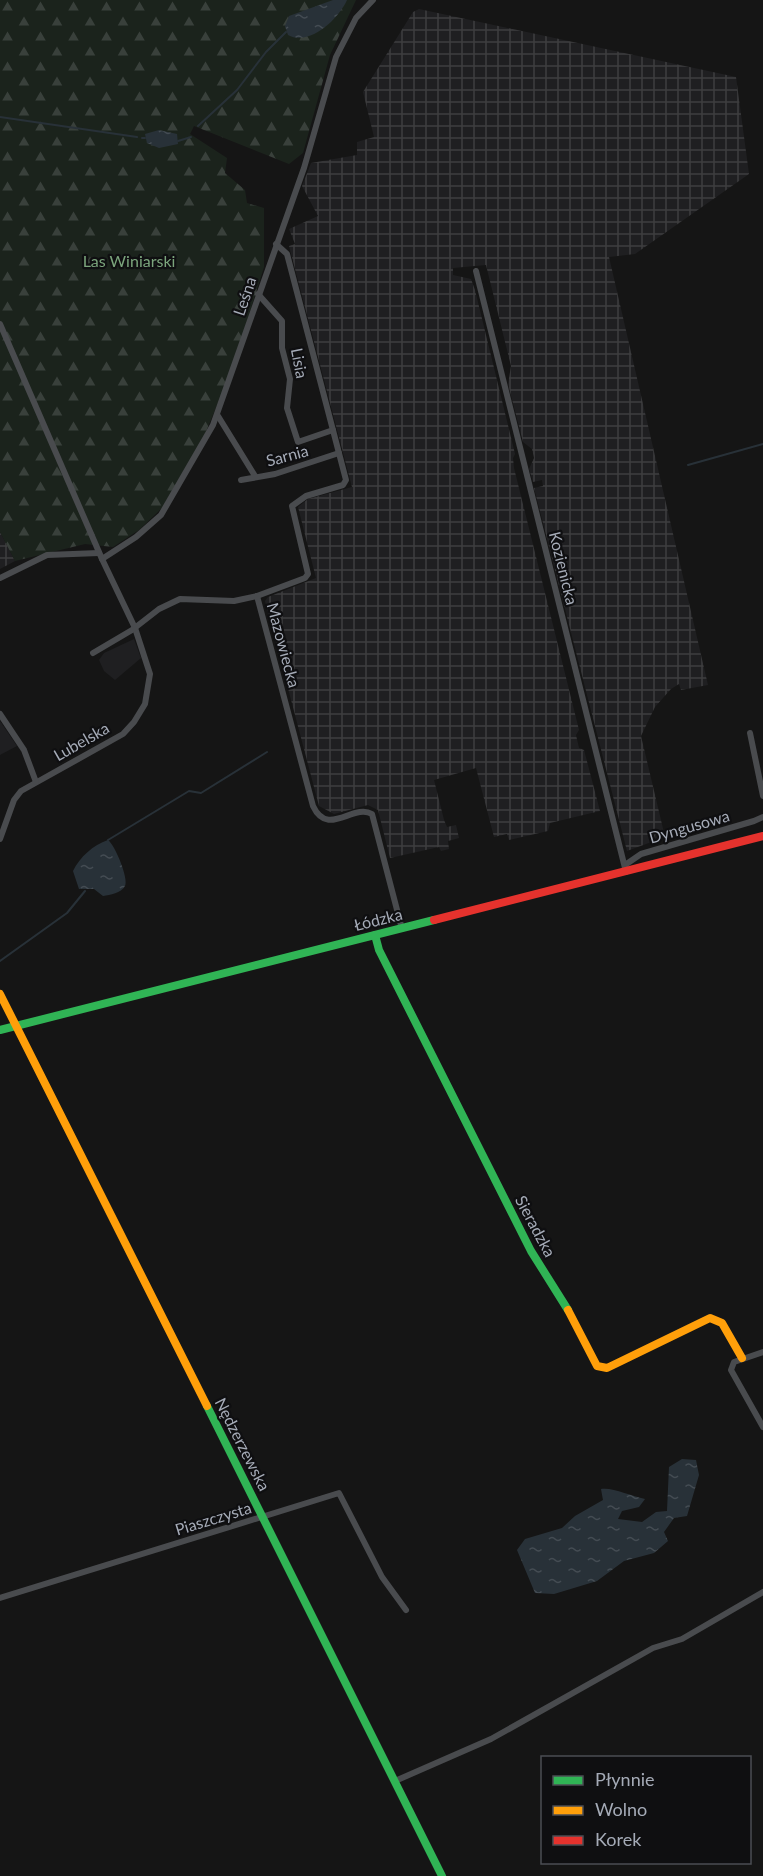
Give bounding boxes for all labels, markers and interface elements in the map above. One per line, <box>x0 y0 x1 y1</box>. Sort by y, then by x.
park label: Las Winiarski <box>83 251 175 270</box>
street label: Leśna <box>229 274 259 318</box>
street label: Lisia <box>288 346 312 380</box>
street label: Sarnia <box>264 440 310 470</box>
street label: Kozienicka <box>546 529 582 607</box>
street label: Mazowiecka <box>264 600 304 690</box>
street label: Lubelska <box>50 718 112 764</box>
street label: Dyngusowa <box>647 805 731 847</box>
street label: Łódzka <box>352 904 404 934</box>
street label: Sieradzka <box>512 1192 560 1260</box>
street label: Nędzerzewska <box>211 1394 275 1494</box>
street label: Piaszczysta <box>172 1497 254 1539</box>
legend <box>541 1756 751 1864</box>
text: Płynnie <box>595 1768 655 1790</box>
text: Wolno <box>595 1798 647 1820</box>
text: Korek <box>595 1828 642 1850</box>

